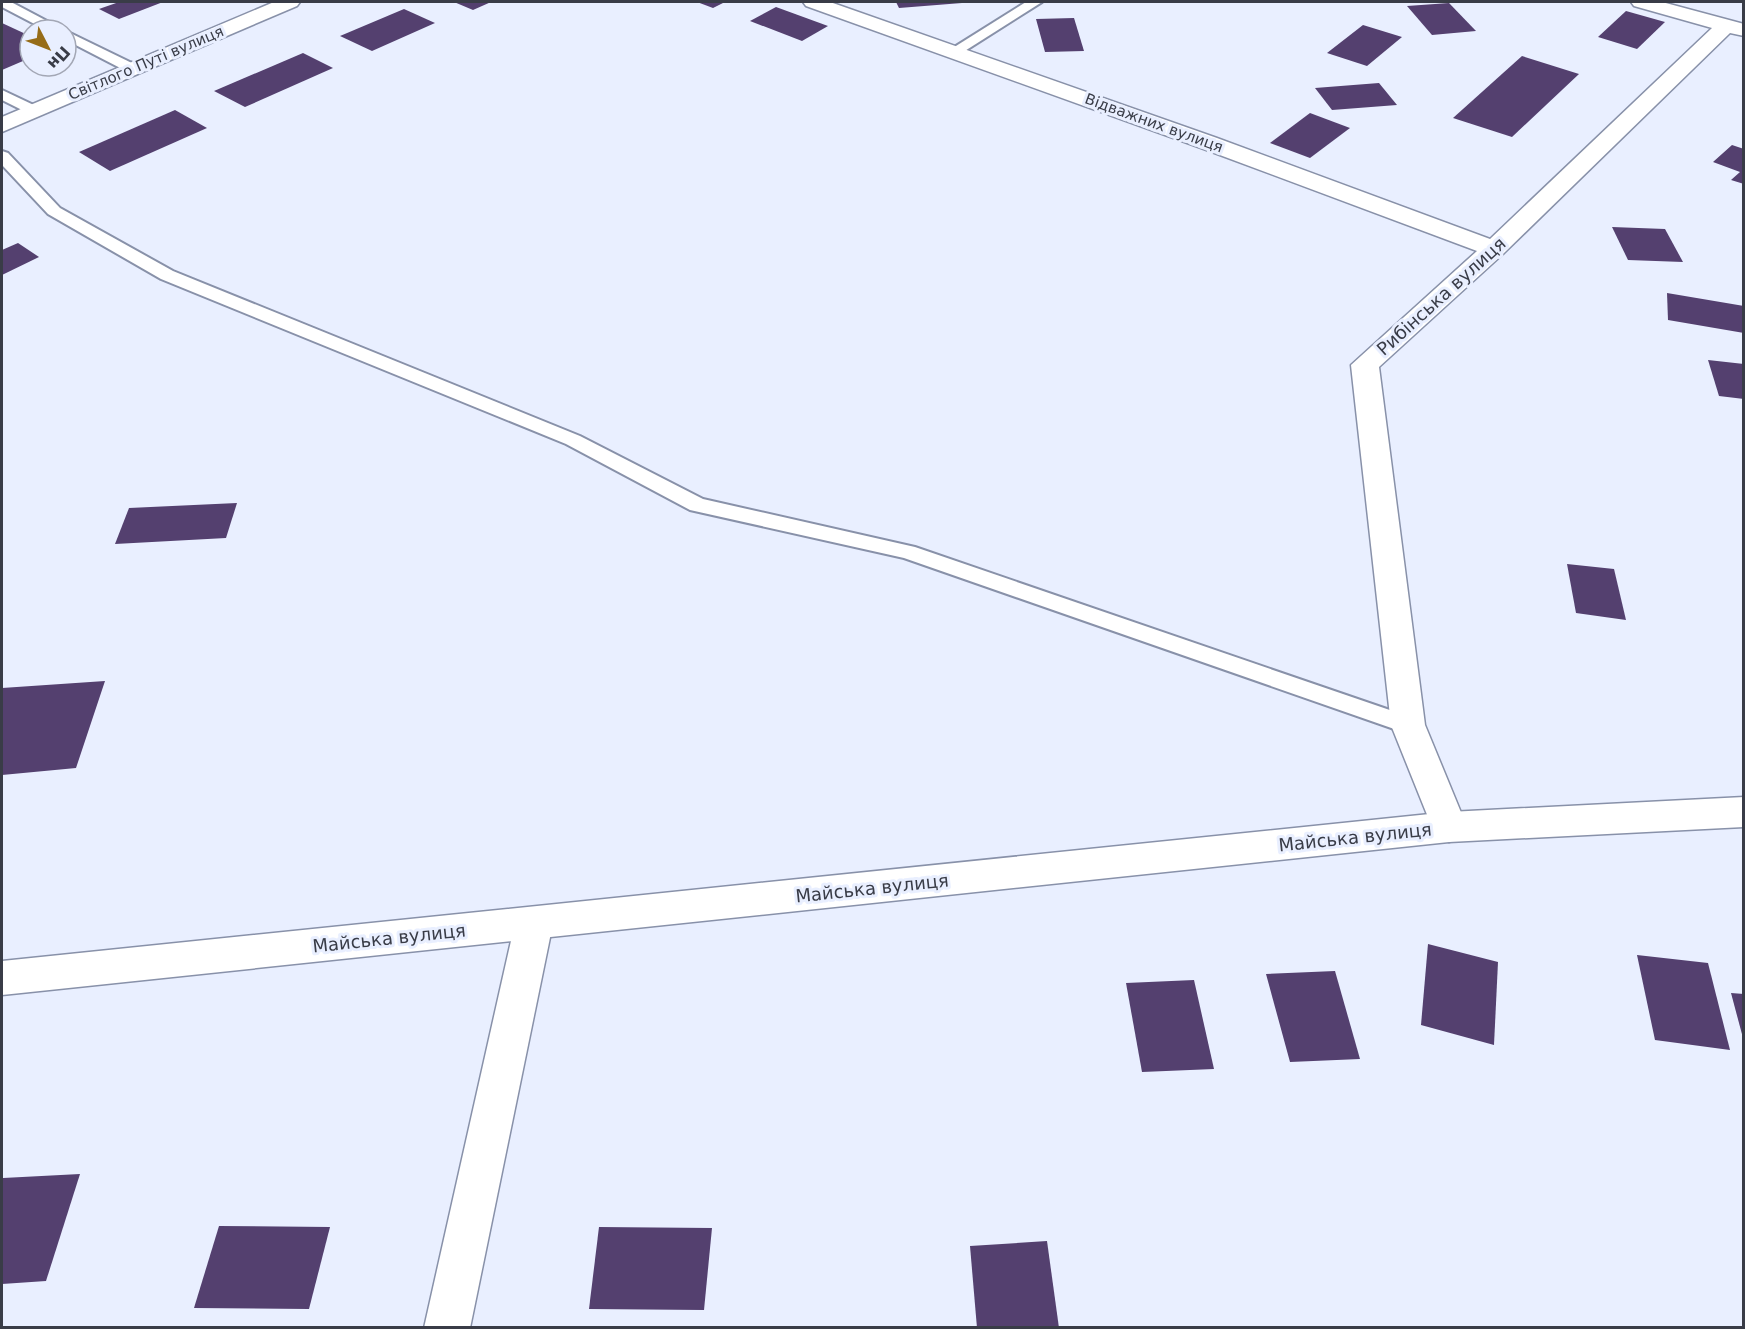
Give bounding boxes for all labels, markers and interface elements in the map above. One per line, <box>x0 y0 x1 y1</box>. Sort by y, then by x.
north arrow <box>18 18 78 78</box>
street label: Світлого Путі вулиця <box>66 22 226 104</box>
text: Пн <box>44 42 74 73</box>
street label: Відважних вулиця <box>1082 90 1226 156</box>
street label: Рибінська вулиця <box>1372 233 1510 359</box>
street label: Майська вулиця <box>1277 819 1433 855</box>
street label: Майська вулиця <box>794 870 950 906</box>
street label: Майська вулиця <box>311 920 467 956</box>

